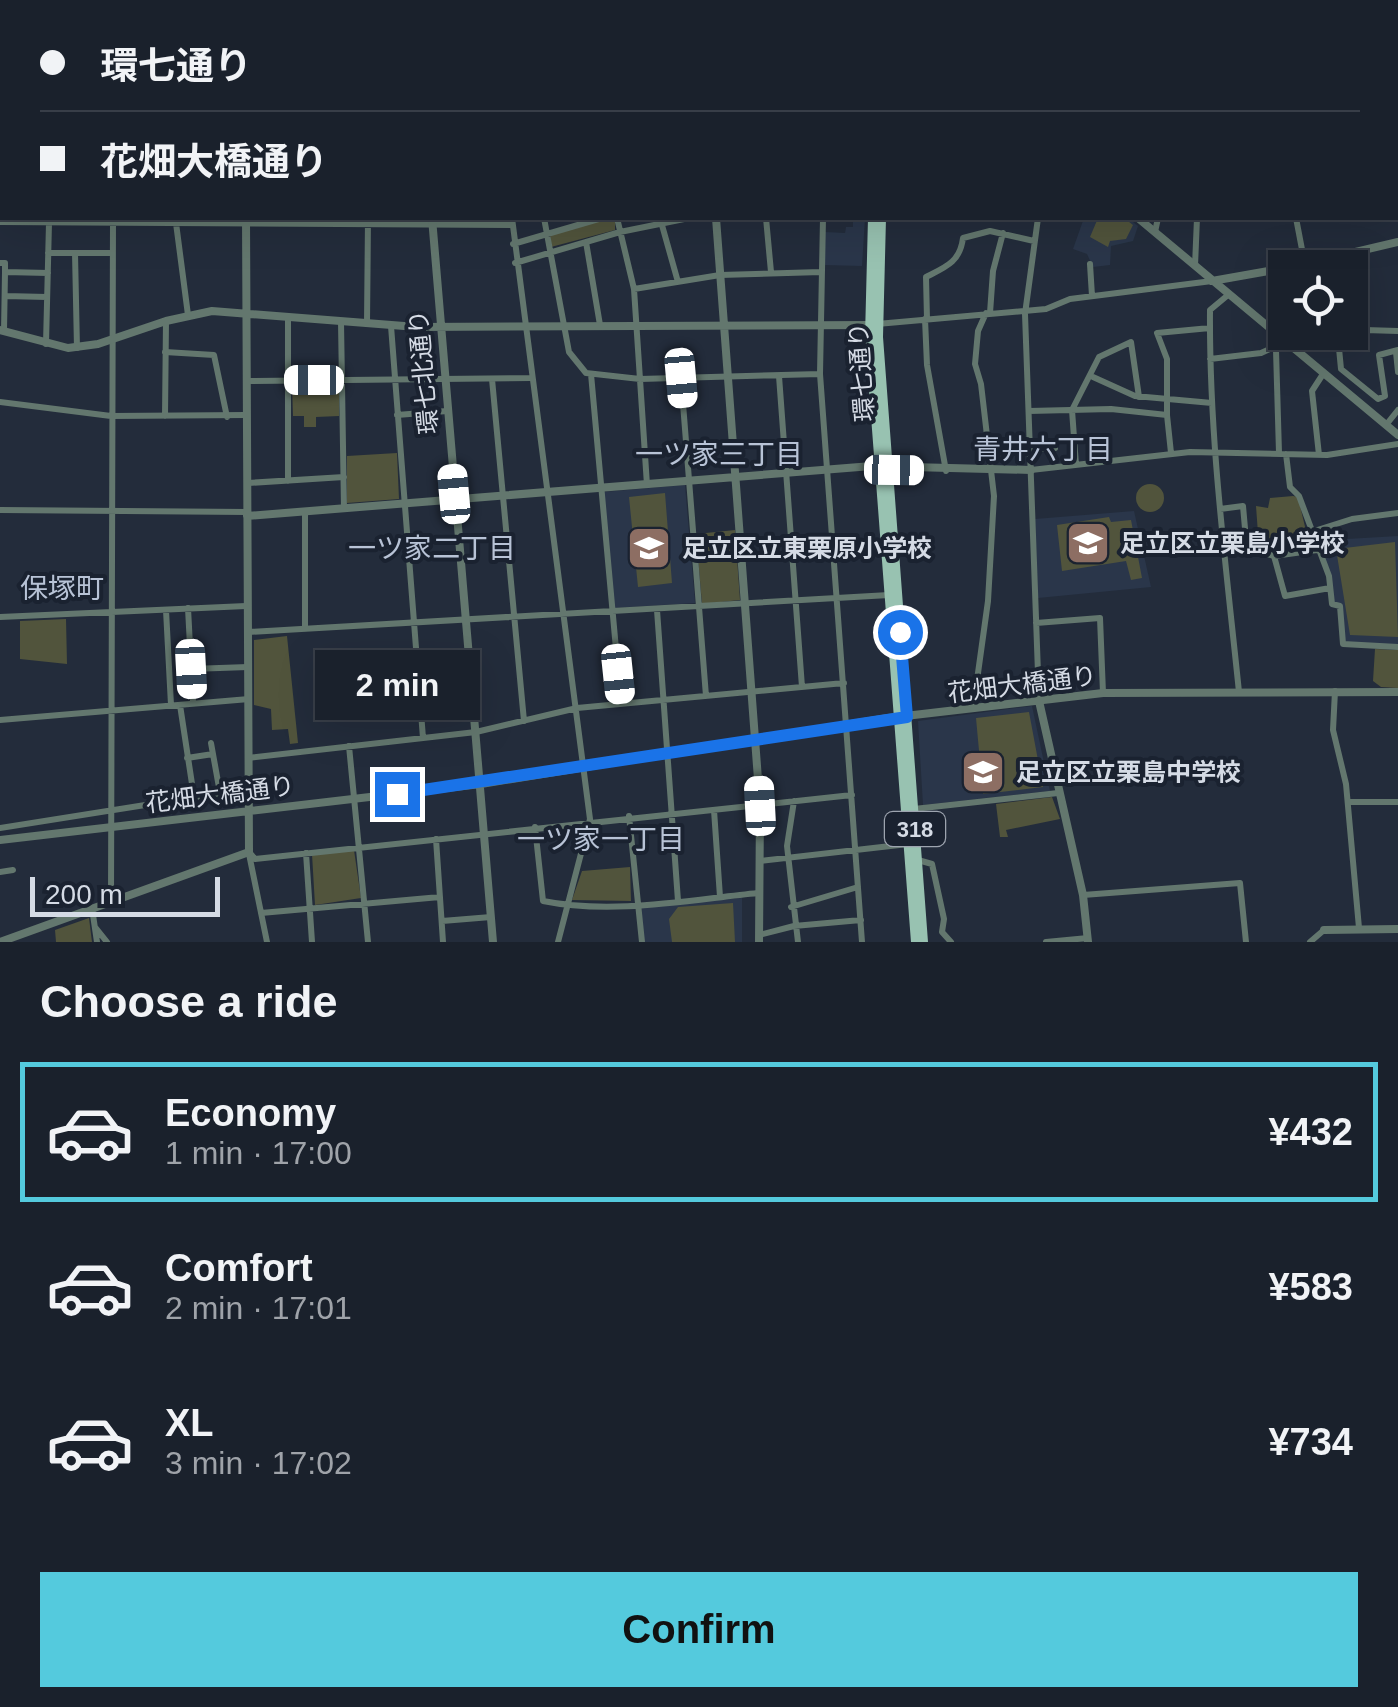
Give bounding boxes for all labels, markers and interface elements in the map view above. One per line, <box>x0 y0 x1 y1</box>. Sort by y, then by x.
text: 環七通り <box>100 45 252 87</box>
text: 花畑大橋通り <box>100 141 328 183</box>
map controls <box>1268 250 1368 350</box>
button: locate <box>1268 250 1368 350</box>
street label: 環七北通り <box>404 309 442 435</box>
street label: 環七通り <box>844 321 878 423</box>
car <box>663 347 699 409</box>
car <box>284 365 344 395</box>
district label: 青井六丁目 <box>973 434 1113 465</box>
district label: 一ツ家三丁目 <box>635 439 803 470</box>
car <box>864 454 924 486</box>
car <box>436 463 472 525</box>
school or university icon: 足立区立栗島小学校 <box>1065 520 1111 566</box>
school or university icon: 足立区立東栗原小学校 <box>626 525 672 571</box>
place label: 足立区立栗島小学校 <box>1120 529 1345 557</box>
district label: 一ツ家二丁目 <box>348 533 516 564</box>
place label: 足立区立東栗原小学校 <box>682 534 932 562</box>
district label: 保塚町 <box>20 573 104 604</box>
route start <box>878 610 923 655</box>
car <box>174 638 208 700</box>
car <box>600 643 636 705</box>
callout: 2 min <box>314 649 480 719</box>
street label: 花畑大橋通り <box>946 661 1098 707</box>
text: 2 min <box>356 667 439 703</box>
school or university icon: 足立区立栗島中学校 <box>960 749 1006 795</box>
place label: 足立区立栗島中学校 <box>1016 758 1241 786</box>
street label: 花畑大橋通り <box>144 771 296 817</box>
route end <box>375 772 420 817</box>
car <box>743 775 777 837</box>
road number: 318 <box>885 812 945 846</box>
district label: 一ツ家一丁目 <box>517 824 685 855</box>
scale bar <box>30 872 220 916</box>
text: 200 m <box>45 879 123 910</box>
text: Choose a ride <box>40 976 338 1027</box>
icon: car <box>45 1087 135 1177</box>
text: Economy <box>165 1092 336 1134</box>
text: ¥432 <box>1268 1111 1353 1153</box>
text: 1 min · 17:00 <box>165 1135 352 1171</box>
icon: car <box>45 1242 135 1332</box>
text: Comfort <box>165 1247 313 1289</box>
text: ¥583 <box>1268 1266 1353 1308</box>
text: 2 min · 17:01 <box>165 1290 352 1326</box>
icon: car <box>45 1397 135 1487</box>
text: XL <box>165 1402 214 1444</box>
text: ¥734 <box>1268 1421 1353 1463</box>
text: 3 min · 17:02 <box>165 1445 352 1481</box>
button: Confirm <box>40 1572 1358 1687</box>

